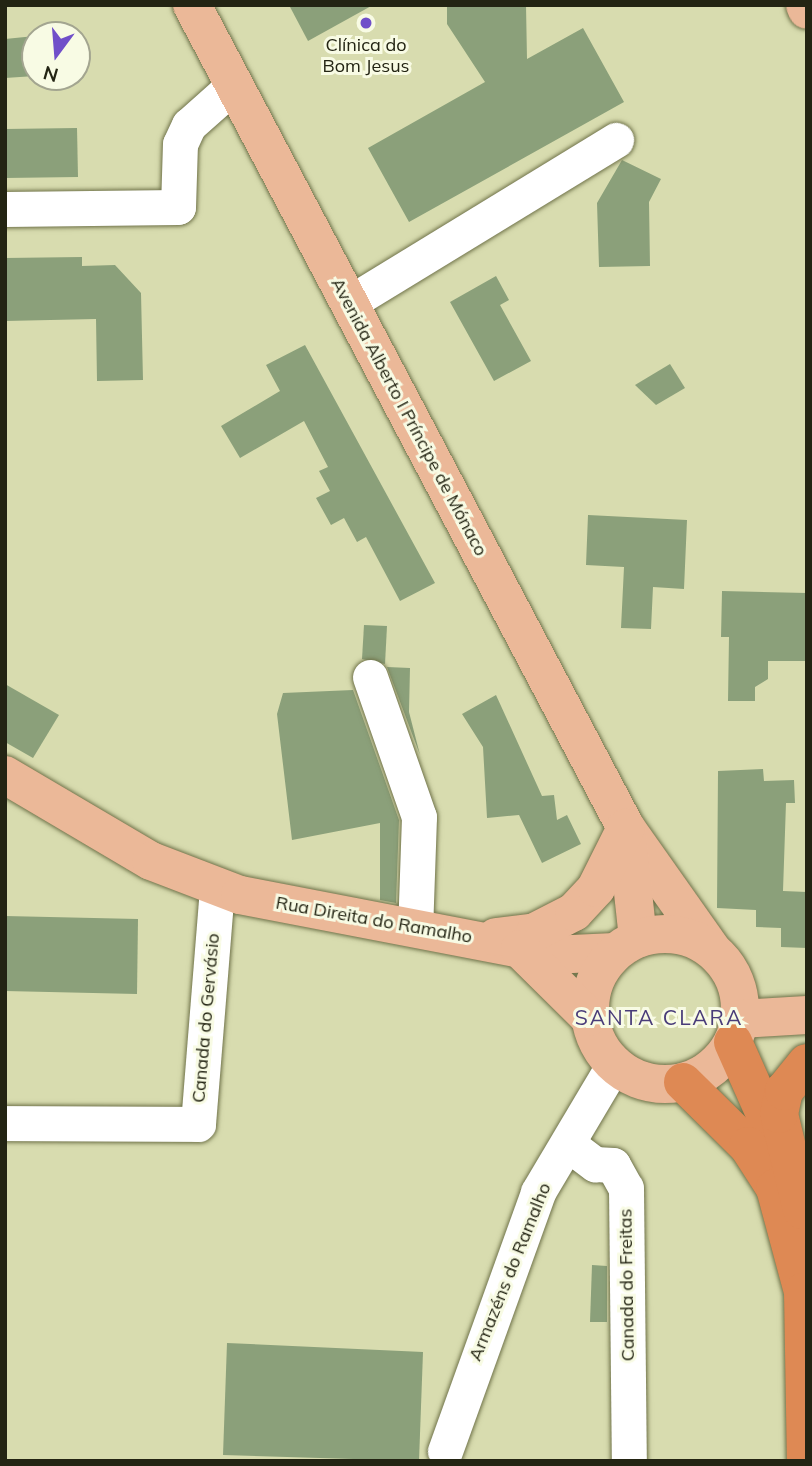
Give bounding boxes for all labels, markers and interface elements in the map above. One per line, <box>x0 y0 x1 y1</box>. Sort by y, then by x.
marker: Clínica do Bom Jesus <box>356 13 376 33</box>
north arrow <box>21 21 91 91</box>
place label: Clínica do Bom Jesus <box>323 35 409 78</box>
text: N <box>41 61 61 88</box>
street label: Avenida Alberto I Príncipe de Mónaco <box>326 274 492 560</box>
street label: Rua Direita do Ramalho <box>274 892 474 948</box>
street label: Canada do Gervásio <box>188 932 224 1104</box>
district label: SANTA CLARA <box>576 1004 742 1030</box>
street label: Armazéns do Ramalho <box>464 1180 556 1364</box>
street label: Canada do Freitas <box>615 1208 639 1362</box>

